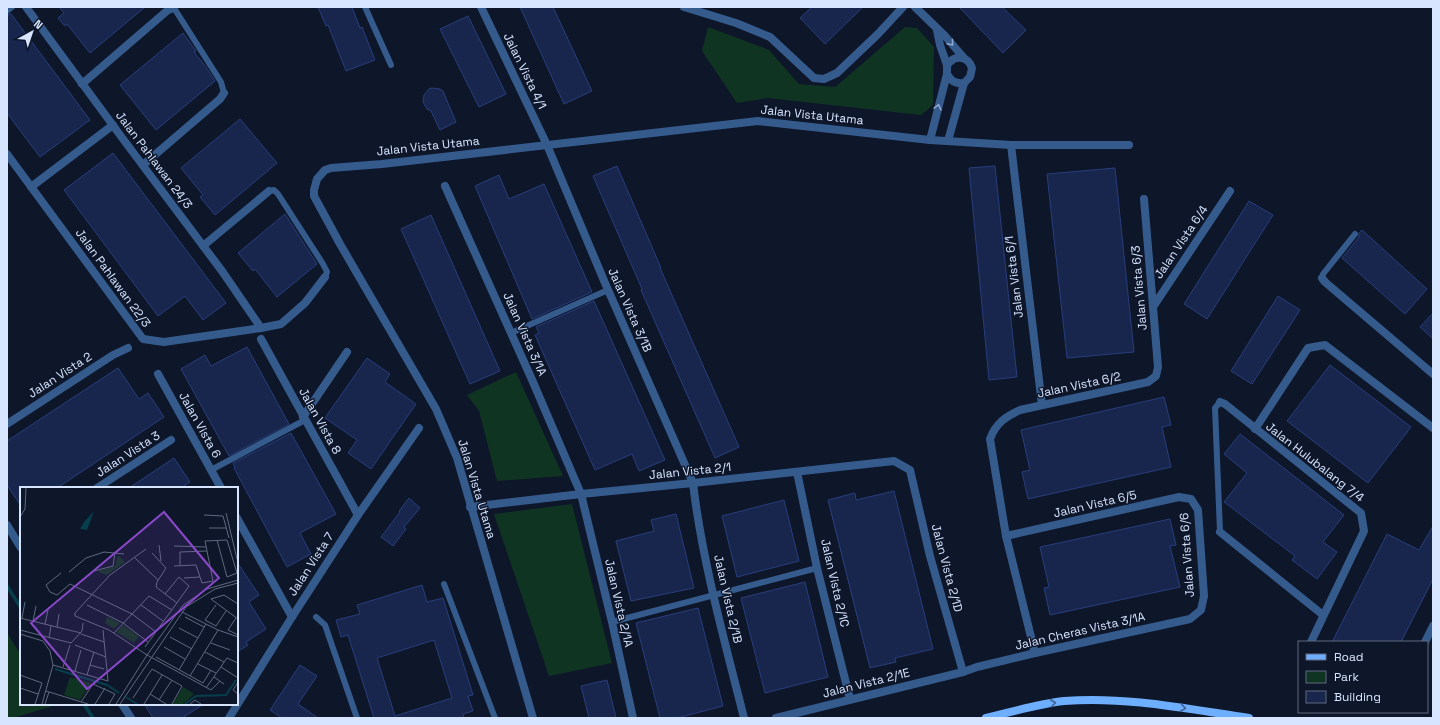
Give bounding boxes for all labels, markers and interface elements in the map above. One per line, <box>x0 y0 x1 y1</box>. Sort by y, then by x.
north arrow <box>12 12 52 52</box>
text: N <box>31 17 46 32</box>
street label: Jalan Vista 4/1 <box>500 30 550 112</box>
one-way arrow <box>947 39 954 46</box>
street label: Jalan Vista Utama <box>760 102 864 128</box>
one-way arrow <box>934 104 942 110</box>
street label: Jalan Pahlawan 24/3 <box>112 108 196 212</box>
street label: Jalan Vista Utama <box>376 133 480 159</box>
street label: Jalan Vista 6/4 <box>1151 202 1212 282</box>
street label: Jalan Pahlawan 22/3 <box>72 226 154 330</box>
street label: Jalan Vista 6/1 <box>1001 235 1027 319</box>
street label: Jalan Vista 6/3 <box>1127 245 1151 331</box>
street label: Jalan Vista 3/1B <box>604 265 656 355</box>
street label: Jalan Vista 3/1A <box>499 290 551 379</box>
street label: Jalan Vista 2 <box>25 348 95 402</box>
street label: Jalan Vista 6/2 <box>1036 368 1122 402</box>
street label: Jalan Vista 8 <box>295 385 345 457</box>
street label: Jalan Vista 6 <box>175 389 225 461</box>
street label: Jalan Hulubalang 7/4 <box>1262 419 1368 506</box>
street label: Jalan Vista 3 <box>93 427 163 481</box>
street label: Jalan Vista Utama <box>454 437 500 541</box>
street label: Jalan Vista 2/1 <box>648 459 732 483</box>
inset map <box>20 487 238 705</box>
street label: Jalan Vista 6/5 <box>1052 487 1138 521</box>
street label: Jalan Vista 6/6 <box>1176 512 1198 598</box>
street label: Jalan Vista 2/1D <box>928 522 966 614</box>
street label: Jalan Vista 7 <box>285 529 338 599</box>
street label: Jalan Vista 2/1C <box>817 537 853 629</box>
street label: Jalan Vista 2/1B <box>710 553 746 645</box>
street label: Jalan Vista 2/1A <box>601 557 637 649</box>
street label: Jalan Cheras Vista 3/1A <box>1013 608 1147 654</box>
legend <box>1298 641 1428 713</box>
text: Road <box>1334 649 1363 665</box>
street label: Jalan Vista 2/1E <box>821 664 911 702</box>
text: Park <box>1334 669 1359 685</box>
text: Building <box>1334 689 1381 705</box>
one-way arrow <box>1050 698 1056 707</box>
one-way arrow <box>1180 703 1186 712</box>

